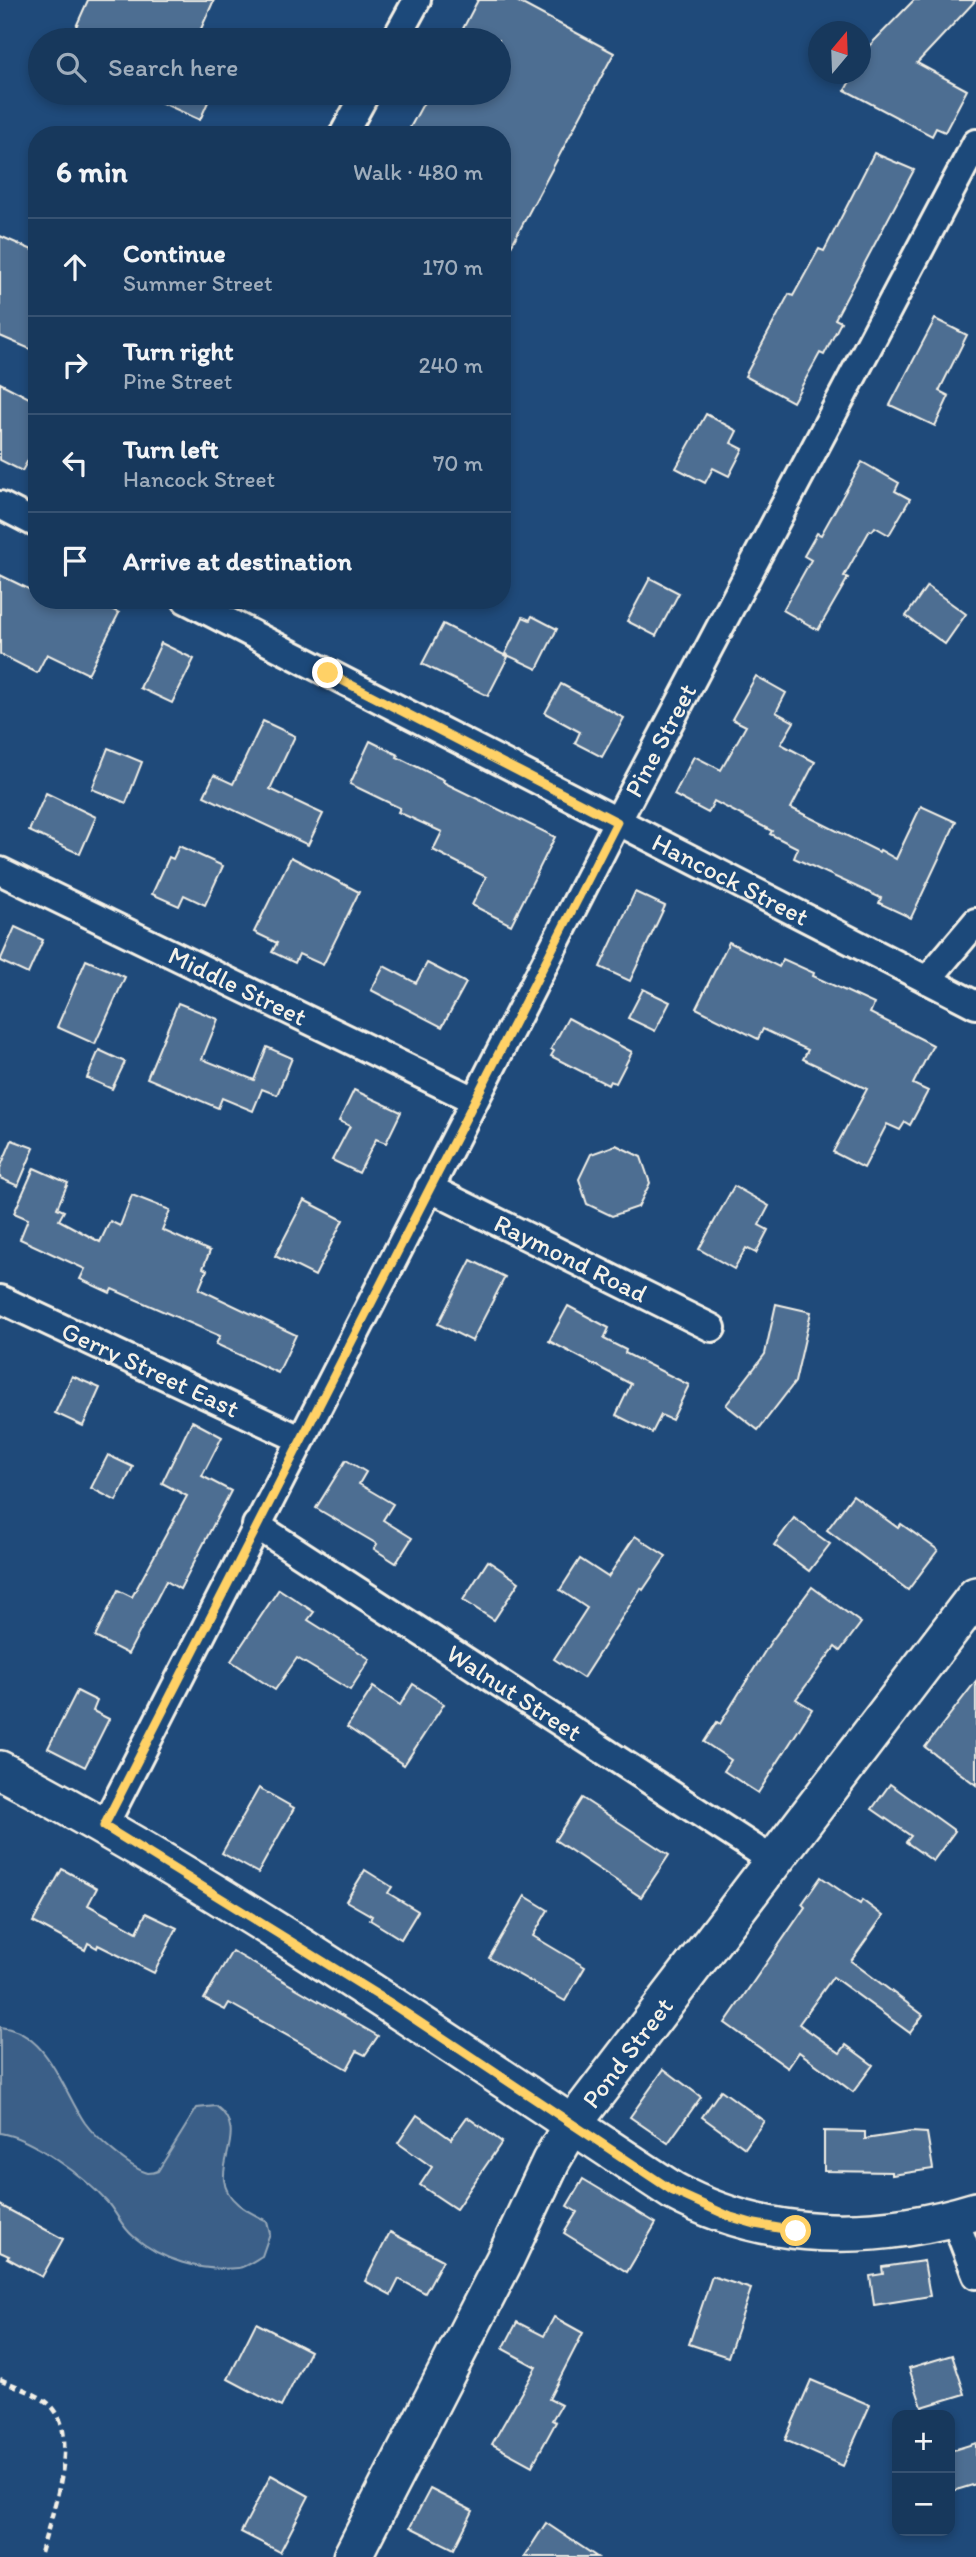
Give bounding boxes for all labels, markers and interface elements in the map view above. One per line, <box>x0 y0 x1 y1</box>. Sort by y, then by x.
north arrow <box>808 21 871 84</box>
search box <box>28 28 511 105</box>
icon: search <box>52 48 90 86</box>
text: Search here <box>108 51 238 83</box>
text: 6 min <box>56 153 128 190</box>
text: Walk · 480 m <box>353 158 483 186</box>
text: Continue <box>123 237 226 269</box>
icon: ahead <box>56 248 94 286</box>
text: 170 m <box>422 253 483 281</box>
text: Summer Street <box>123 269 273 297</box>
text: Turn right <box>123 335 234 367</box>
icon: right <box>56 346 94 384</box>
text: 240 m <box>418 351 483 379</box>
text: Pine Street <box>123 367 232 395</box>
text: Turn left <box>123 433 219 465</box>
icon: left <box>56 444 94 482</box>
text: 70 m <box>433 449 483 477</box>
text: Hancock Street <box>123 465 275 493</box>
icon: arrive <box>56 542 94 580</box>
text: Arrive at destination <box>123 545 352 577</box>
route end <box>312 657 343 688</box>
street label: Pine Street <box>617 678 703 802</box>
street label: Hancock Street <box>647 826 815 933</box>
street label: Middle Street <box>163 939 312 1033</box>
street label: Raymond Road <box>489 1207 653 1309</box>
street label: Gerry Street East <box>56 1314 245 1425</box>
street label: Walnut Street <box>441 1637 588 1748</box>
street label: Pond Street <box>575 1991 680 2114</box>
route start <box>780 2215 811 2246</box>
map controls <box>892 2410 955 2536</box>
button: + <box>892 2410 955 2473</box>
button: − <box>892 2473 955 2536</box>

